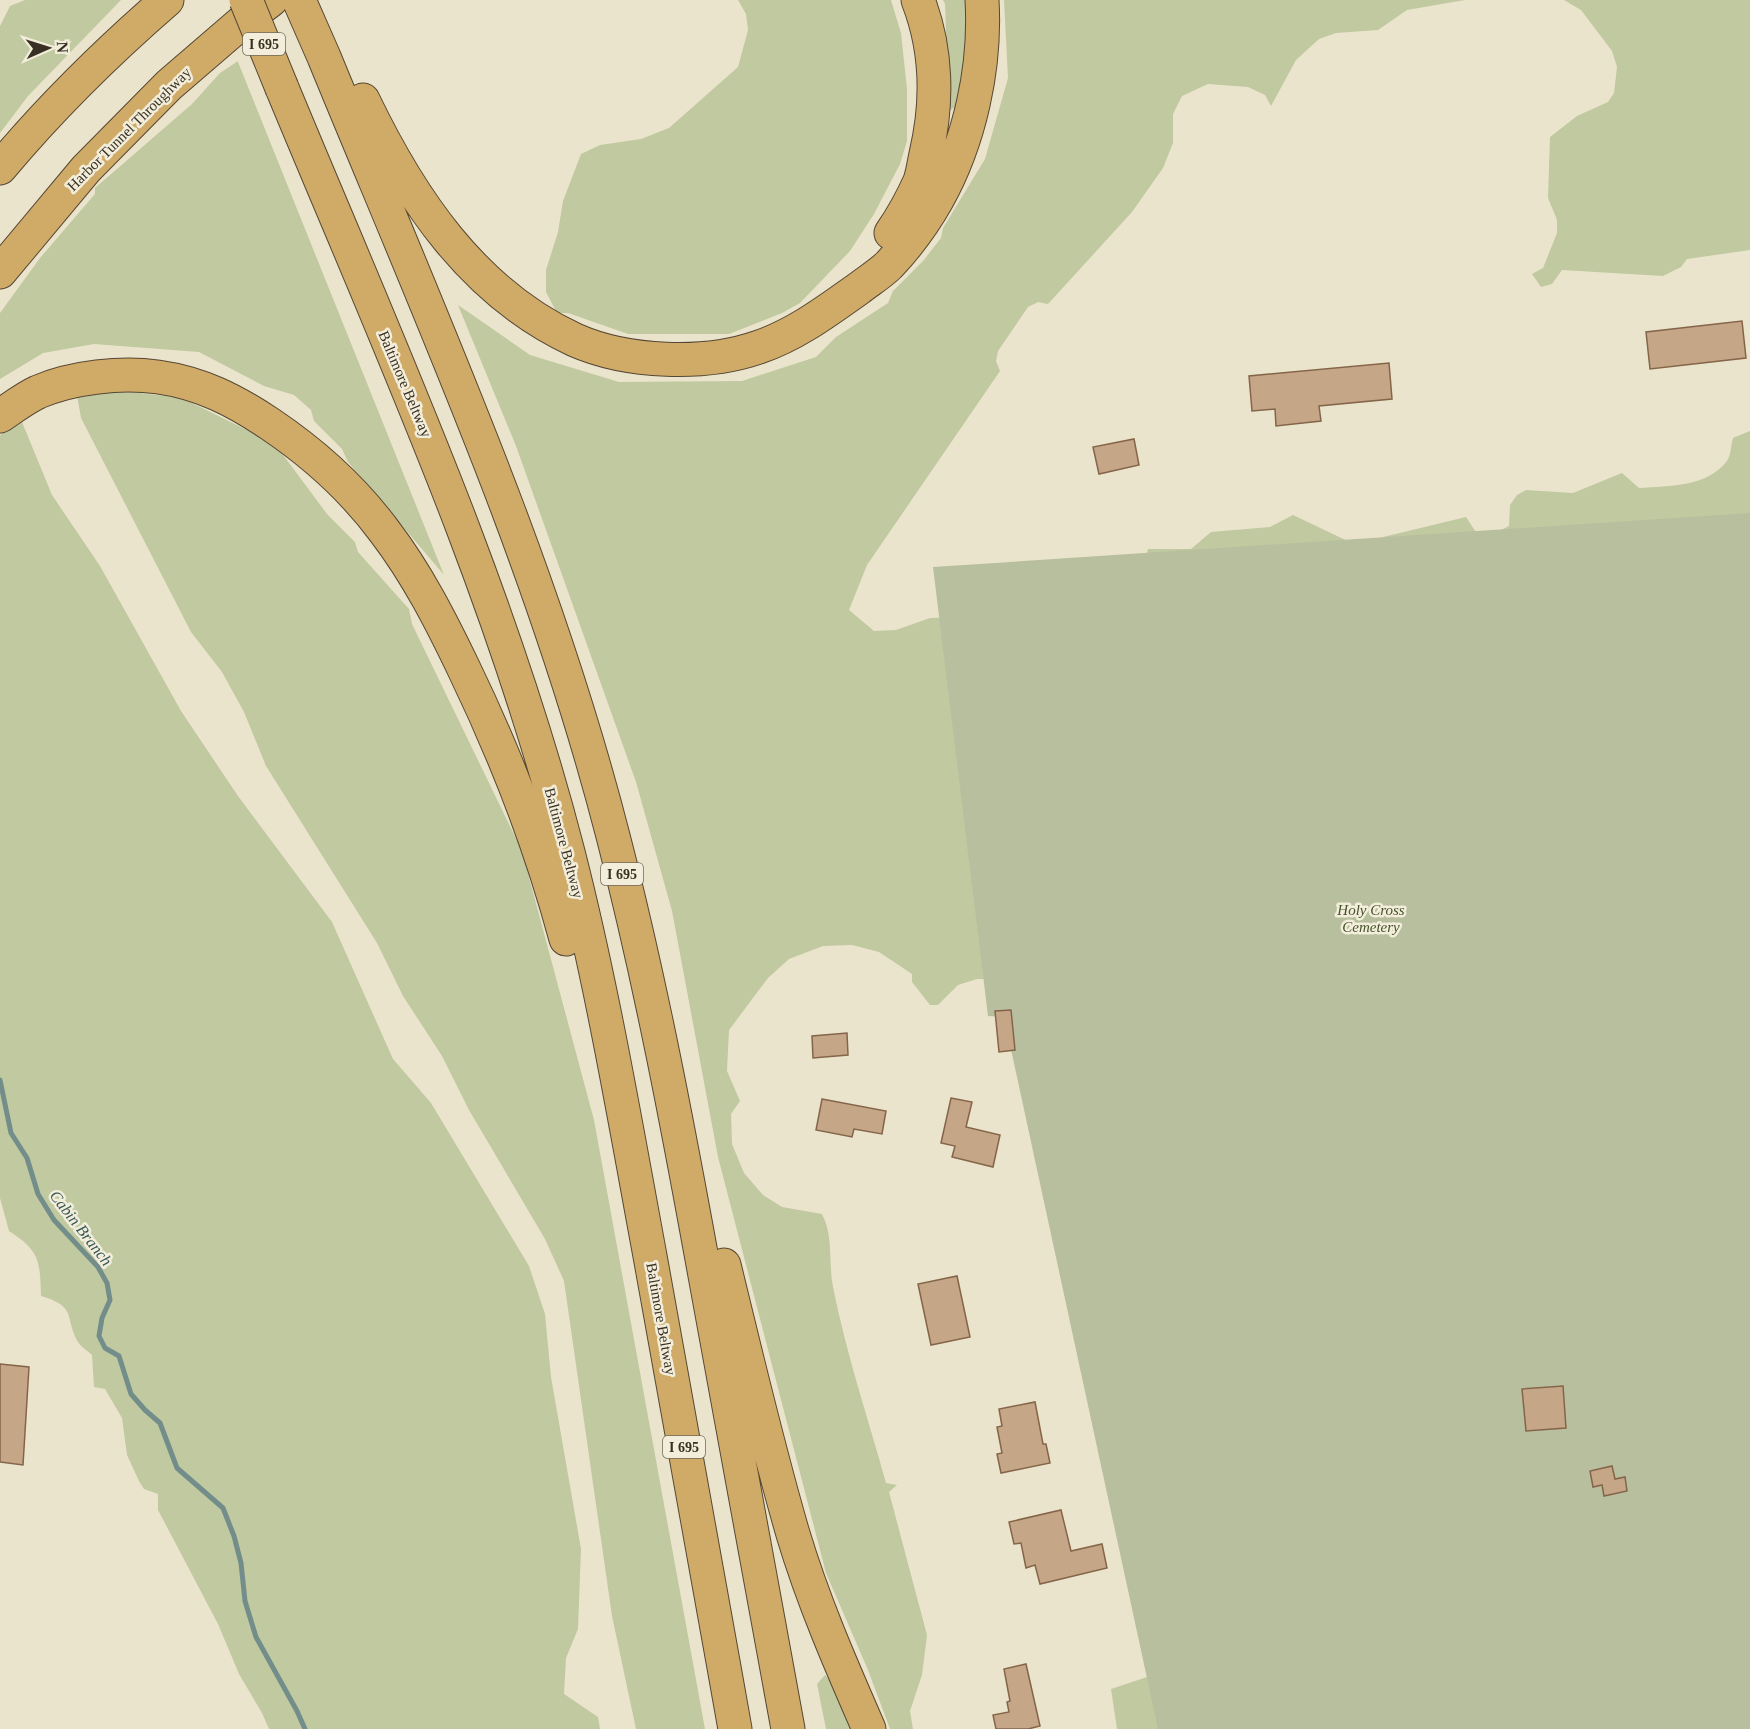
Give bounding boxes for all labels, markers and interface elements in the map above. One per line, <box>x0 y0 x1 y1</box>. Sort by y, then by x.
north arrow <box>18 18 78 78</box>
road number: I 695 <box>243 33 285 55</box>
text: N <box>54 41 71 54</box>
street label: Harbor Tunnel Throughway <box>64 64 194 194</box>
street label: Baltimore Beltway <box>375 329 435 440</box>
street label: Baltimore Beltway <box>542 786 587 900</box>
road number: I 695 <box>601 863 643 885</box>
park label: Holy Cross Cemetery <box>1336 902 1405 935</box>
water label: Cabin Branch <box>47 1187 115 1269</box>
street label: Baltimore Beltway <box>643 1262 679 1377</box>
road number: I 695 <box>663 1436 705 1458</box>

